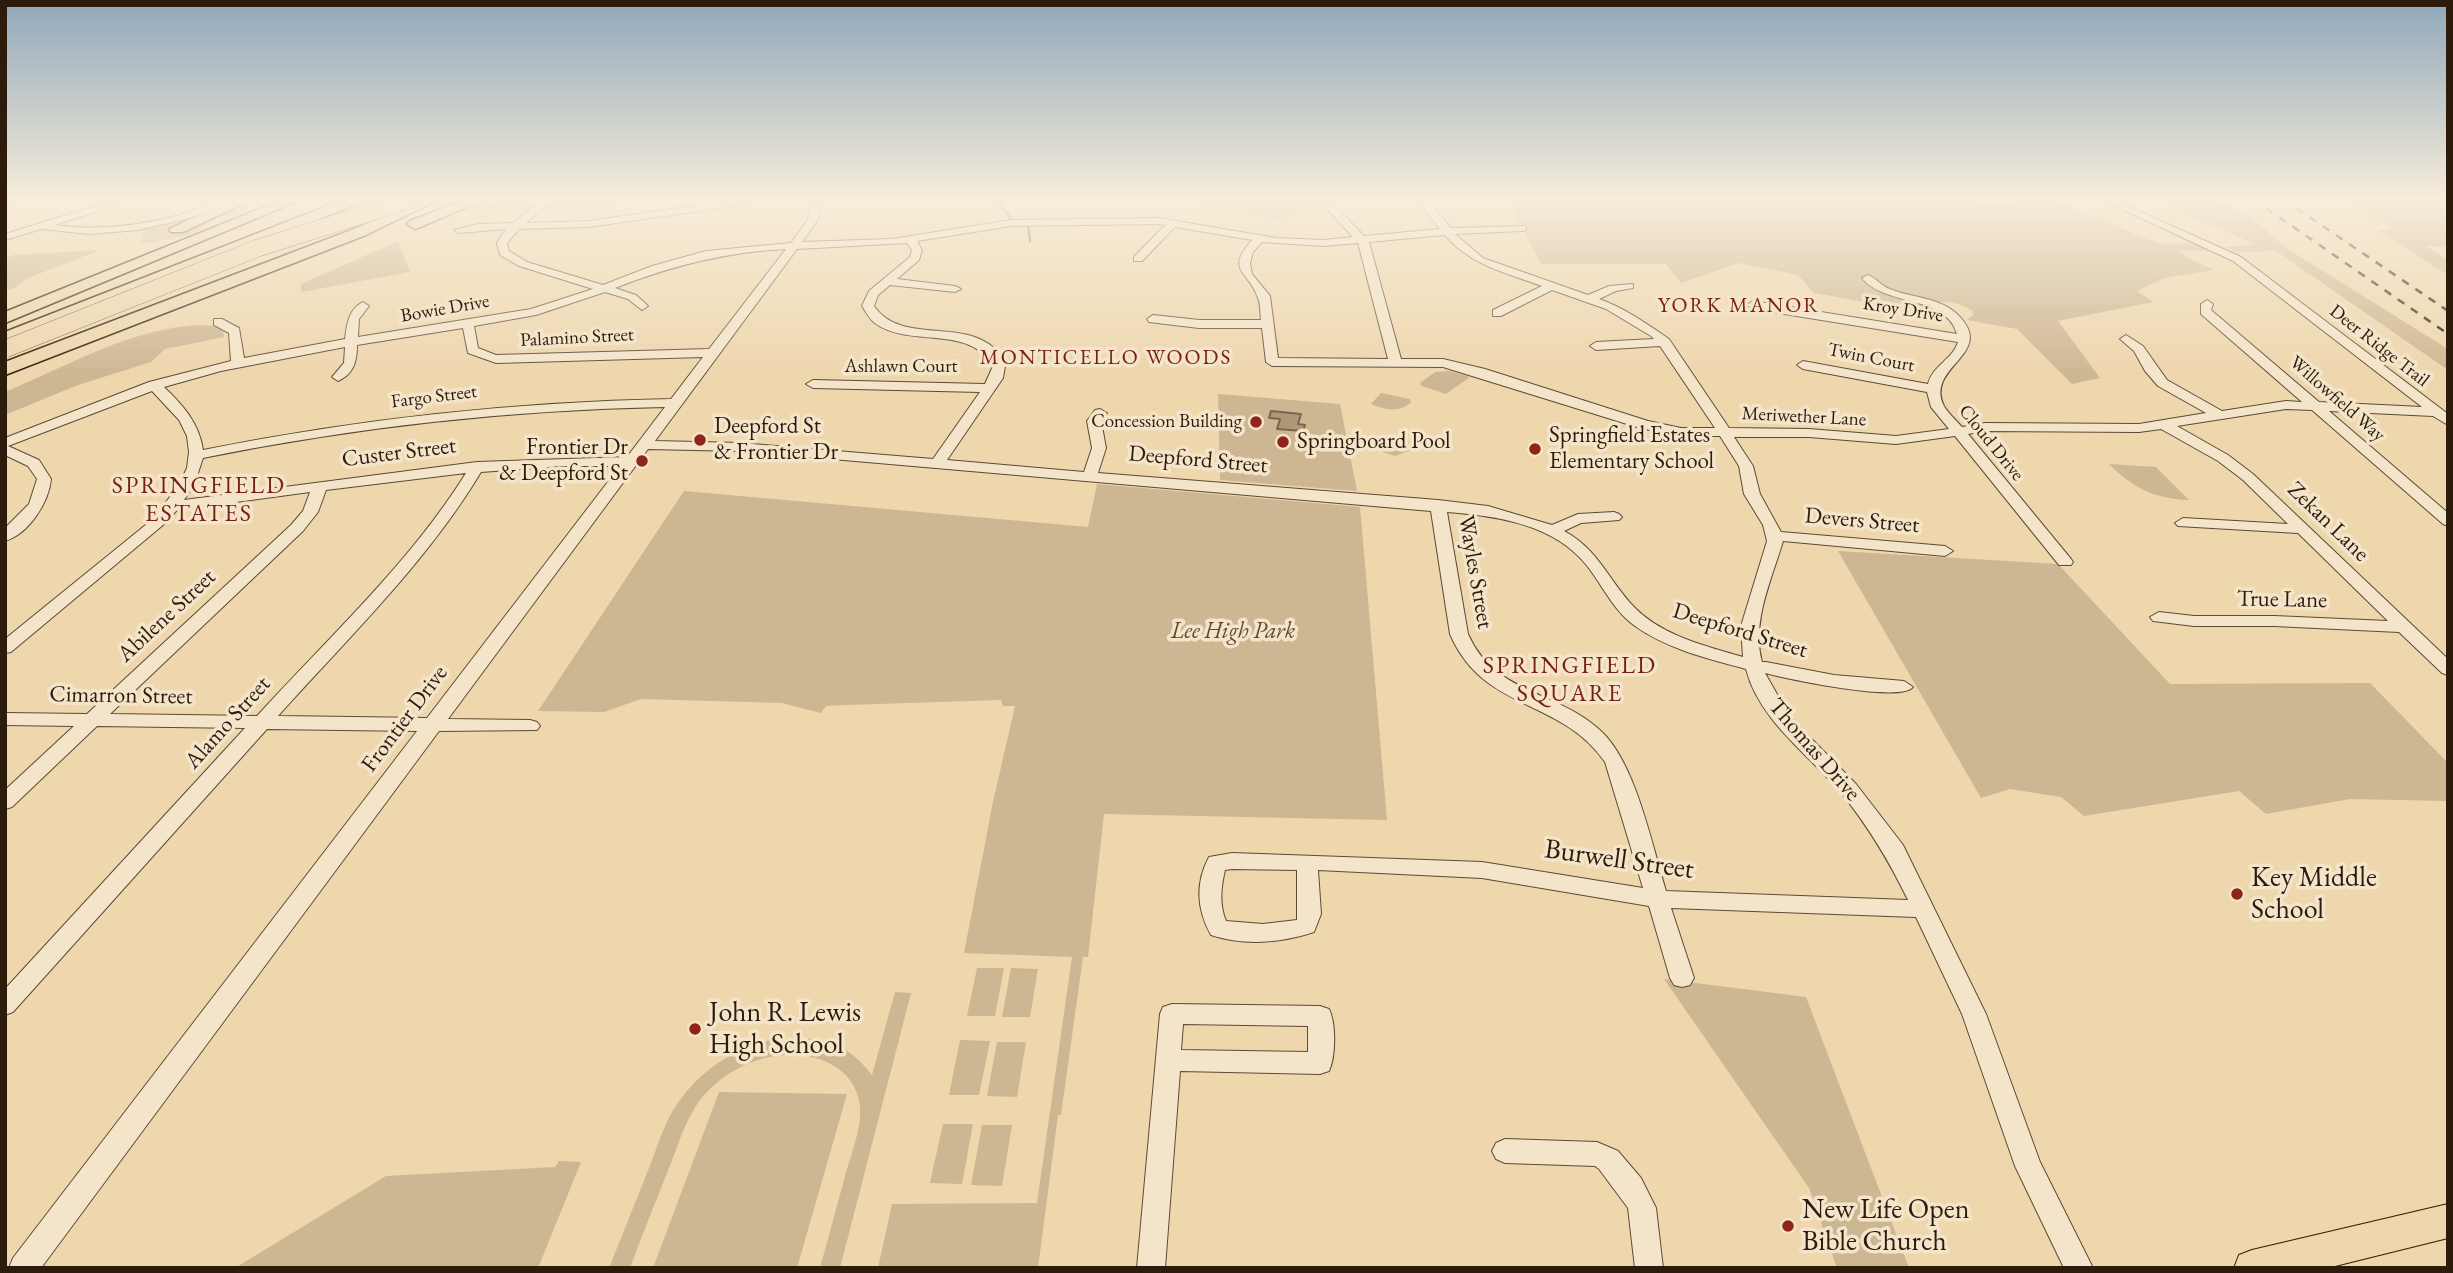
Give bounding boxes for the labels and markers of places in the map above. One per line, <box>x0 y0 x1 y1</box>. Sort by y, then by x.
place label: Concession Building <box>1091 411 1242 433</box>
place label: Deepford St & Frontier Dr <box>714 413 838 467</box>
marker: Concession Building <box>1248 414 1264 430</box>
place label: Springfield Estates Elementary School <box>1549 422 1714 476</box>
place label: Springboard Pool <box>1297 428 1450 456</box>
marker: Deepford St & Frontier Dr <box>692 432 708 448</box>
place label: Frontier Dr & Deepford St <box>499 434 628 488</box>
marker: Springboard Pool <box>1275 434 1291 450</box>
marker: Springfield Estates Elementary School <box>1527 441 1543 457</box>
marker: Frontier Dr & Deepford St <box>634 453 650 469</box>
place label: Key Middle School <box>2251 861 2377 927</box>
marker: Key Middle School <box>2229 886 2245 902</box>
place label: John R. Lewis High School <box>709 996 861 1062</box>
marker: John R. Lewis High School <box>687 1021 703 1037</box>
place label: New Life Open Bible Church <box>1802 1193 1969 1259</box>
marker: New Life Open Bible Church <box>1780 1218 1796 1234</box>

